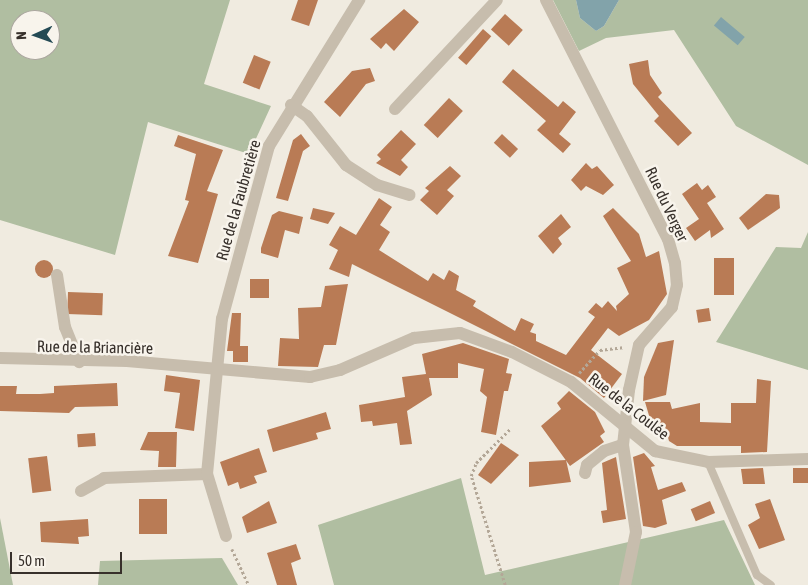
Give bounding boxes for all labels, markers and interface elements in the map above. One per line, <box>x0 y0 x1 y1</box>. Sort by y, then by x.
north arrow <box>10 10 60 60</box>
text: N <box>13 31 29 40</box>
street label: Rue de la Faubretière <box>212 138 264 262</box>
street label: Rue du Verger <box>641 164 693 244</box>
street label: Rue de la Briancière <box>37 336 153 358</box>
street label: Rue de la Coulée <box>585 369 673 443</box>
scale bar <box>12 542 125 574</box>
text: 50 m <box>18 552 45 569</box>

